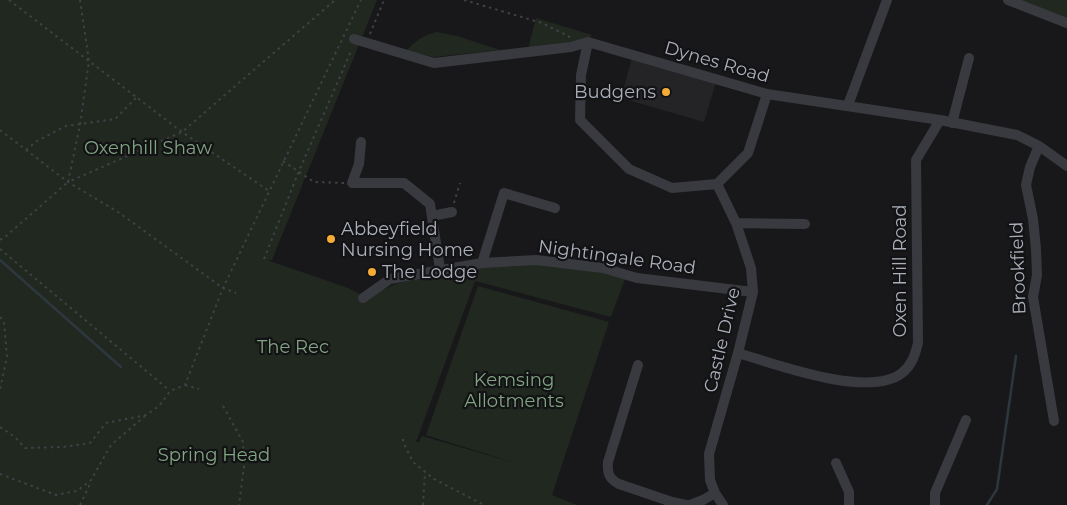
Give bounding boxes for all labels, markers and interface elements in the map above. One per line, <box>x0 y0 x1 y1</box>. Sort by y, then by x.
street label: Dynes Road <box>662 37 772 87</box>
place label: Budgens <box>574 81 656 103</box>
marker: Budgens <box>660 86 672 98</box>
park label: Oxenhill Shaw <box>84 137 212 159</box>
street label: Oxen Hill Road <box>889 205 911 337</box>
place label: Abbeyfield Nursing Home <box>341 218 474 261</box>
street label: Brookfield <box>1005 221 1031 315</box>
marker: Abbeyfield Nursing Home <box>325 233 337 245</box>
street label: Nightingale Road <box>537 235 697 279</box>
place label: The Lodge <box>382 261 477 283</box>
marker: The Lodge <box>366 266 378 278</box>
street label: Castle Drive <box>699 285 745 395</box>
park label: The Rec <box>257 336 329 358</box>
park label: Kemsing Allotments <box>464 369 564 412</box>
park label: Spring Head <box>158 444 270 466</box>

